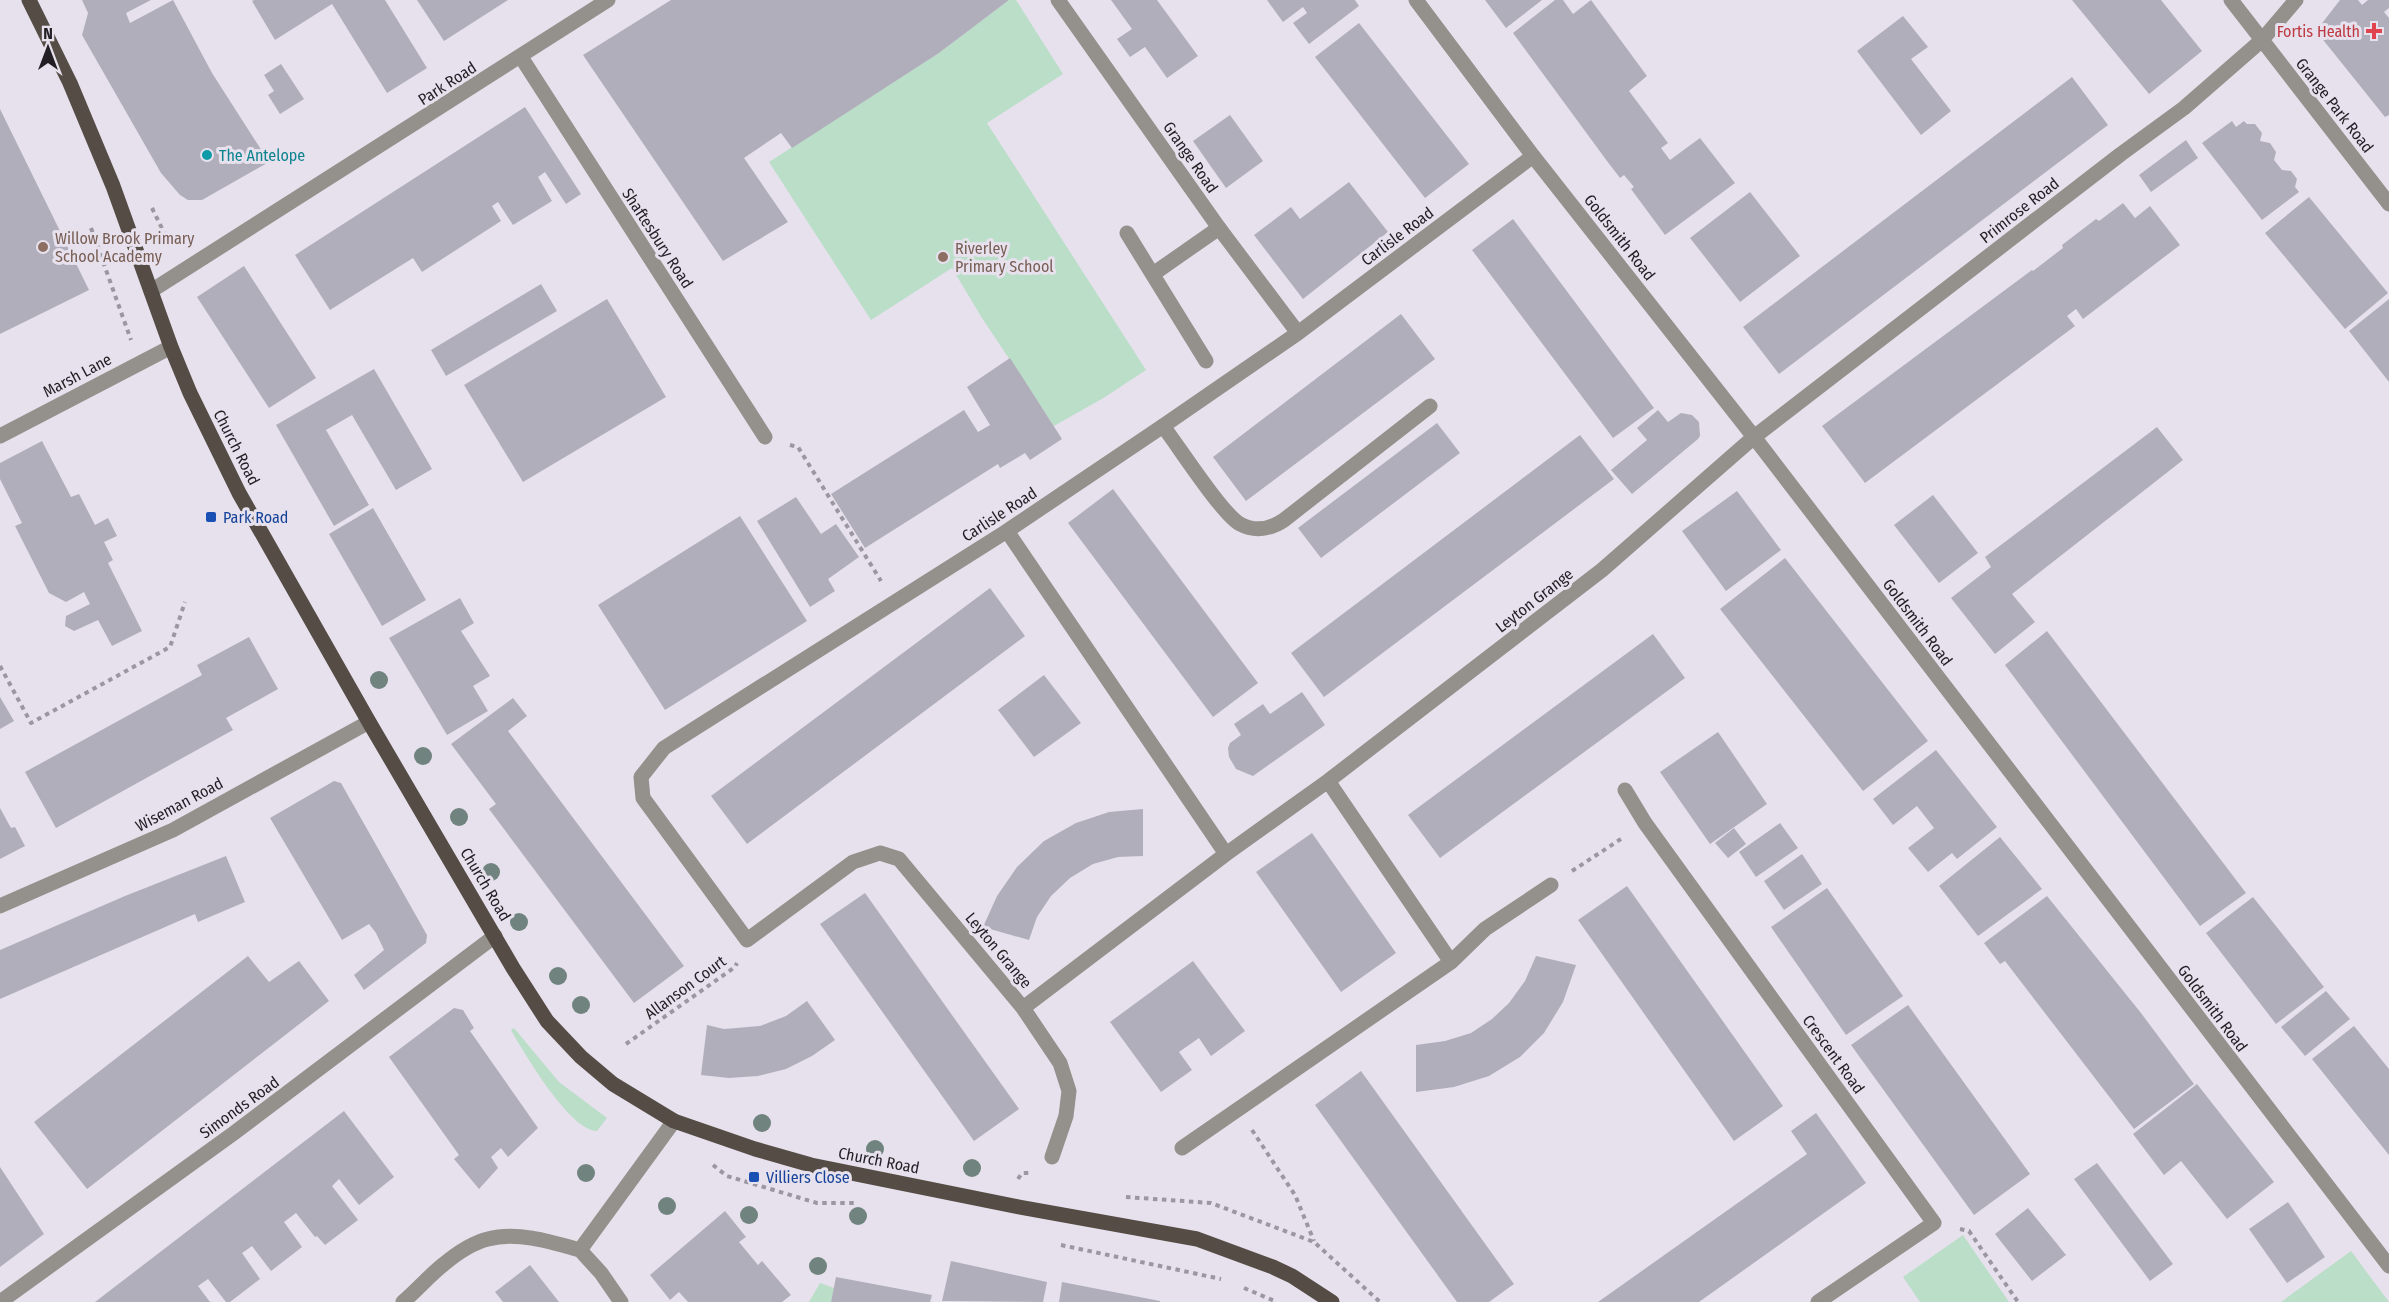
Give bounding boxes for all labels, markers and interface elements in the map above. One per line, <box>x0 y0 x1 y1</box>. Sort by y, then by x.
north arrow <box>18 18 78 78</box>
place label: Fortis Health <box>2277 22 2360 41</box>
marker: Fortis Health <box>2365 22 2383 40</box>
text: N <box>43 24 53 43</box>
street label: Grange Park Road <box>2292 54 2377 156</box>
street label: Park Road <box>415 58 480 109</box>
street label: Grange Road <box>1159 118 1222 197</box>
place label: The Antelope <box>219 146 305 165</box>
marker: The Antelope <box>200 148 214 162</box>
street label: Primrose Road <box>1976 174 2063 247</box>
street label: Shaftesbury Road <box>618 185 697 292</box>
street label: Goldsmith Road <box>1580 190 1659 284</box>
street label: Carlisle Road <box>1357 203 1437 270</box>
place label: Willow Brook Primary School Academy <box>55 229 195 266</box>
place label: Riverley Primary School <box>955 239 1054 276</box>
marker: Willow Brook Primary School Academy <box>36 240 50 254</box>
marker: Riverley Primary School <box>936 250 950 264</box>
street label: Marsh Lane <box>40 349 115 401</box>
street label: Church Road <box>209 406 264 488</box>
street label: Carlisle Road <box>958 483 1040 546</box>
place label: Park Road <box>223 508 288 527</box>
marker: Park Road <box>204 510 218 524</box>
street label: Leyton Grange <box>1492 564 1577 637</box>
street label: Goldsmith Road <box>1879 575 1957 670</box>
street label: Wiseman Road <box>132 773 226 835</box>
street label: Church Road <box>456 844 515 924</box>
street label: Leyton Grange <box>961 909 1036 992</box>
street label: Allanson Court <box>641 951 730 1023</box>
street label: Goldsmith Road <box>2174 961 2252 1056</box>
street label: Crescent Road <box>1799 1011 1869 1097</box>
street label: Simonds Road <box>196 1072 283 1143</box>
street label: Church Road <box>837 1143 921 1178</box>
place label: Villiers Close <box>766 1168 850 1187</box>
marker: Villiers Close <box>747 1170 761 1184</box>

